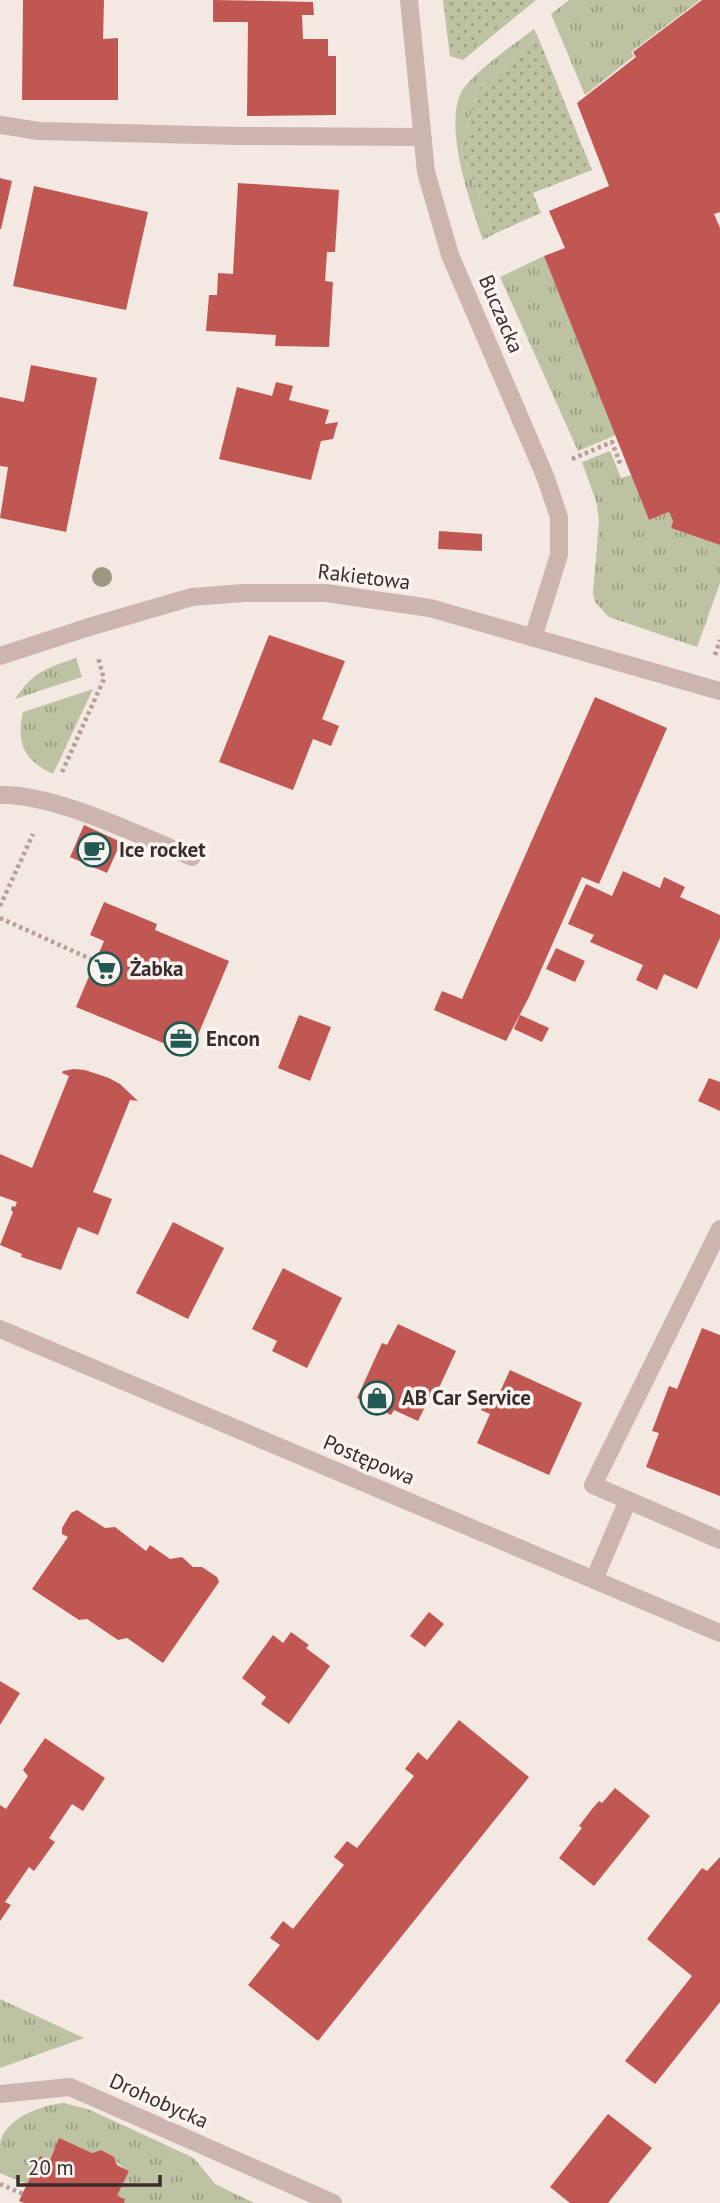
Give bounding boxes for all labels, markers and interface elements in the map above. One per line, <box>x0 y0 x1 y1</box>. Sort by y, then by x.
street label: Buczacka <box>473 271 530 357</box>
street label: Rakietowa <box>316 557 412 596</box>
cafe icon: Ice rocket <box>75 831 113 869</box>
place label: Ice rocket <box>119 836 206 863</box>
supermarket icon: Żabka <box>86 950 124 988</box>
place label: Żabka <box>130 955 184 982</box>
office icon: Encon <box>162 1020 200 1058</box>
place label: Encon <box>206 1025 260 1052</box>
shop icon: AB Car Service <box>358 1379 396 1417</box>
place label: AB Car Service <box>402 1384 531 1411</box>
street label: Postępowa <box>319 1428 419 1491</box>
street label: Drohobycka <box>106 2067 213 2134</box>
scale bar <box>18 2144 159 2188</box>
text: 20 m <box>28 2154 74 2181</box>

